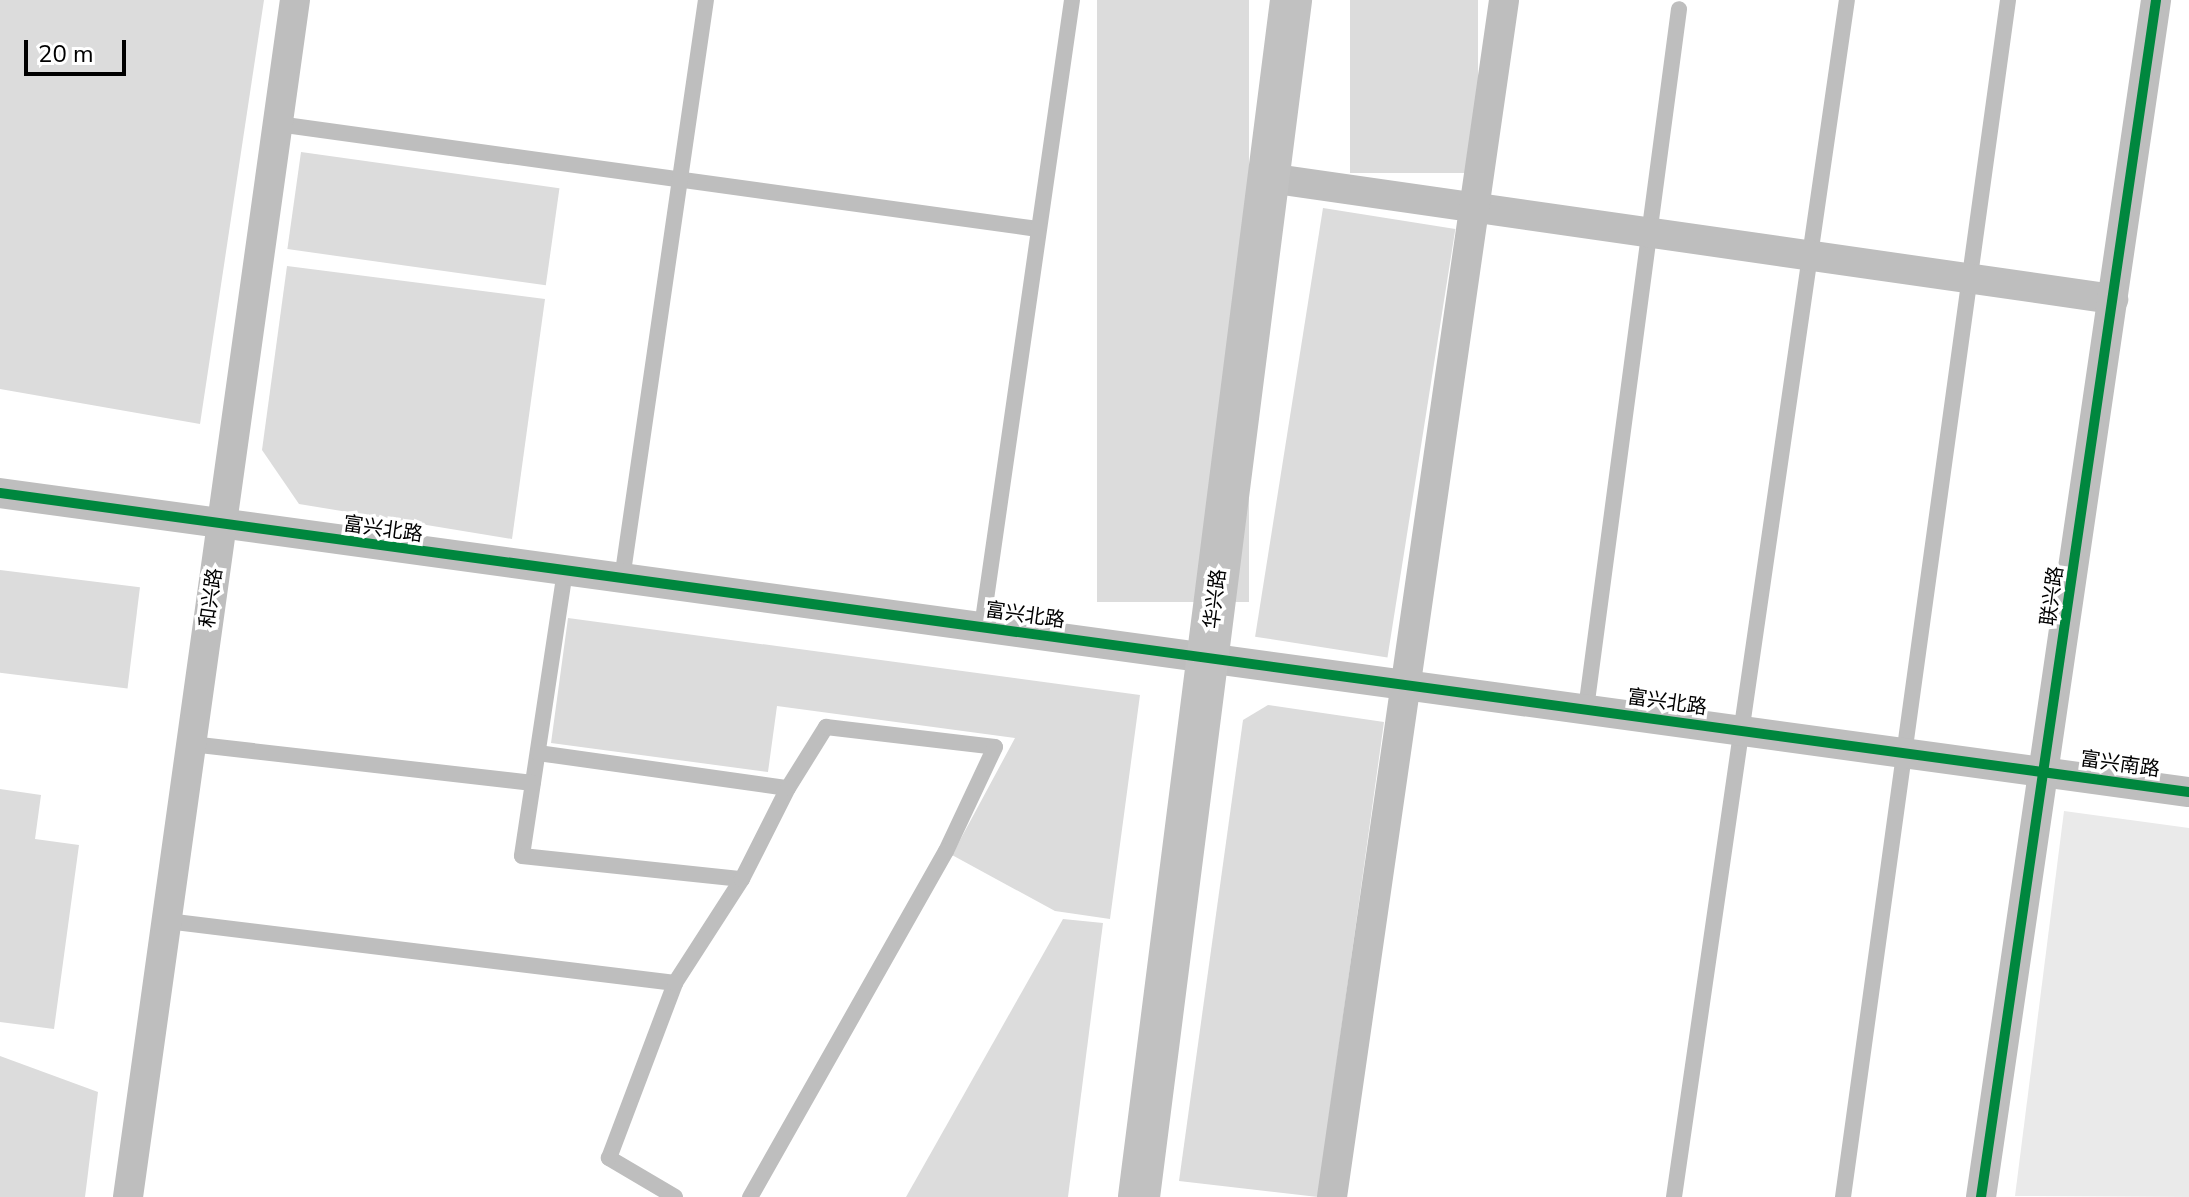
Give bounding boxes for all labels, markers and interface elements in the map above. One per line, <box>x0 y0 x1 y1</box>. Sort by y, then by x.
scale bar <box>28 24 130 74</box>
text: 20 m <box>38 38 94 70</box>
street label: 富兴北路 <box>342 512 424 546</box>
street label: 联兴路 <box>2036 565 2068 627</box>
street label: 和兴路 <box>195 567 227 629</box>
street label: 华兴路 <box>1199 568 1231 630</box>
street label: 富兴北路 <box>984 598 1066 632</box>
street label: 富兴北路 <box>1626 685 1708 719</box>
street label: 富兴南路 <box>2079 747 2161 781</box>

